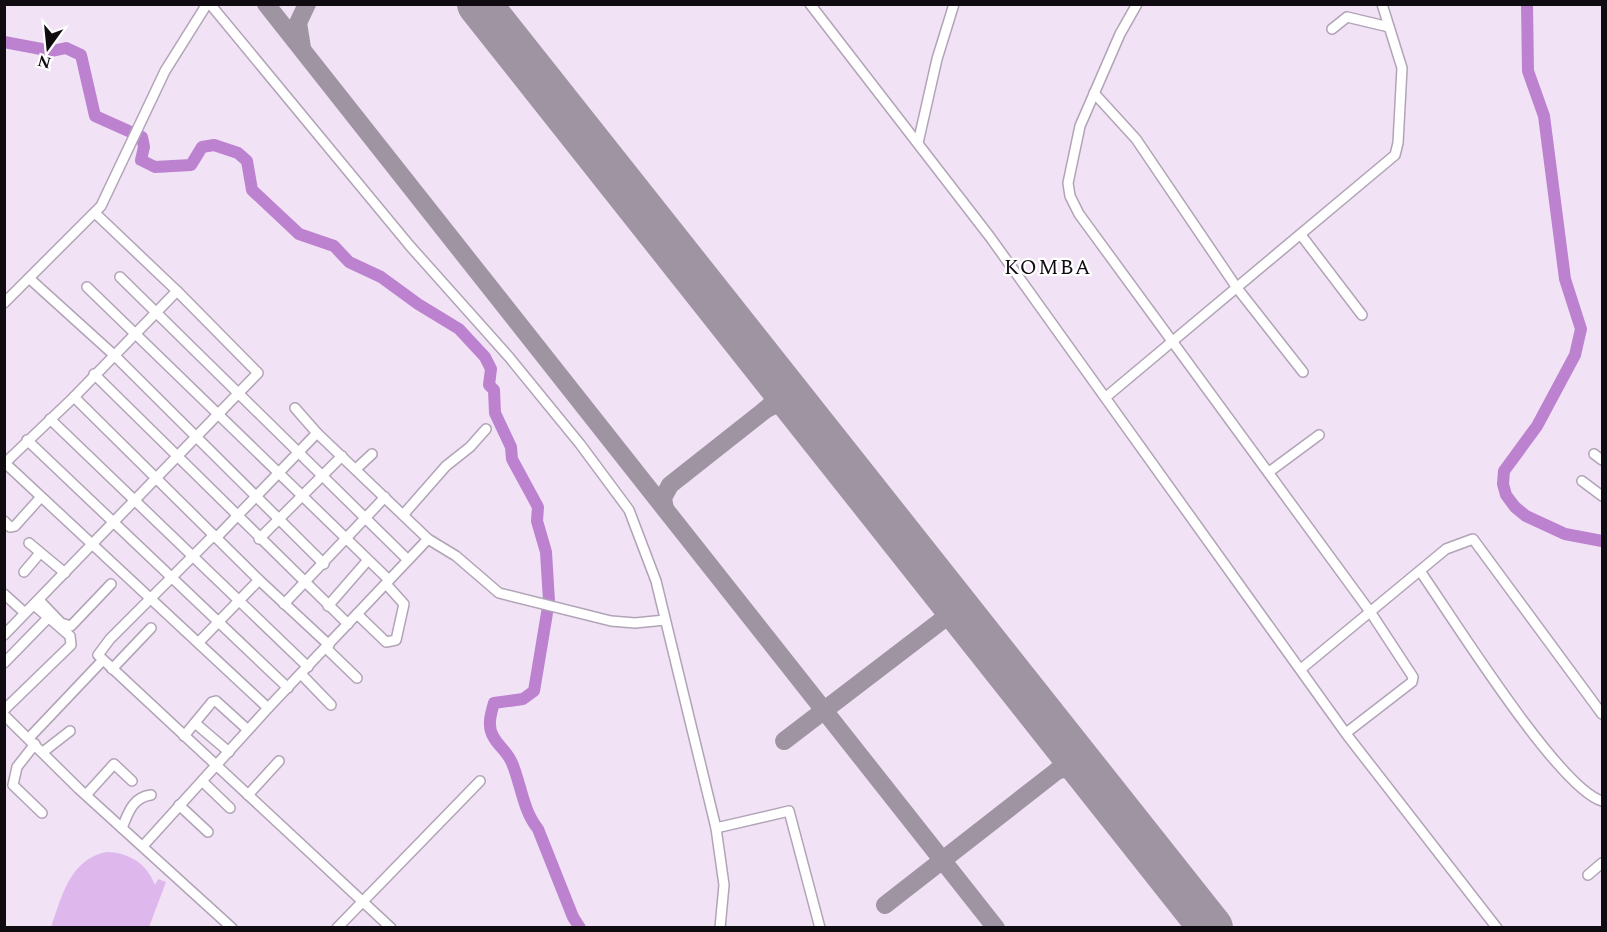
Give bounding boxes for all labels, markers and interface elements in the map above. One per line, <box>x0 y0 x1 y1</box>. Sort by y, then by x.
north arrow <box>18 18 78 78</box>
text: N <box>35 48 54 75</box>
district label: KOMBA <box>1004 252 1092 284</box>

